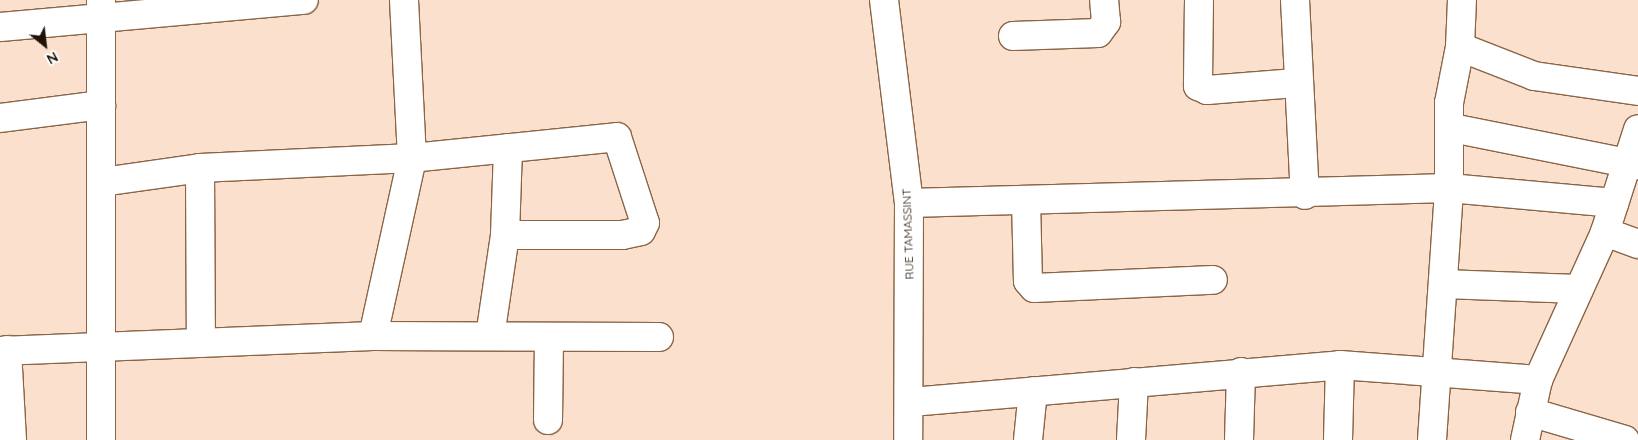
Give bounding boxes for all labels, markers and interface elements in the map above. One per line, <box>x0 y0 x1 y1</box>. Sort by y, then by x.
north arrow <box>20 20 70 70</box>
text: N <box>43 48 61 68</box>
street label: RUE TAMASSINT <box>899 188 917 280</box>

